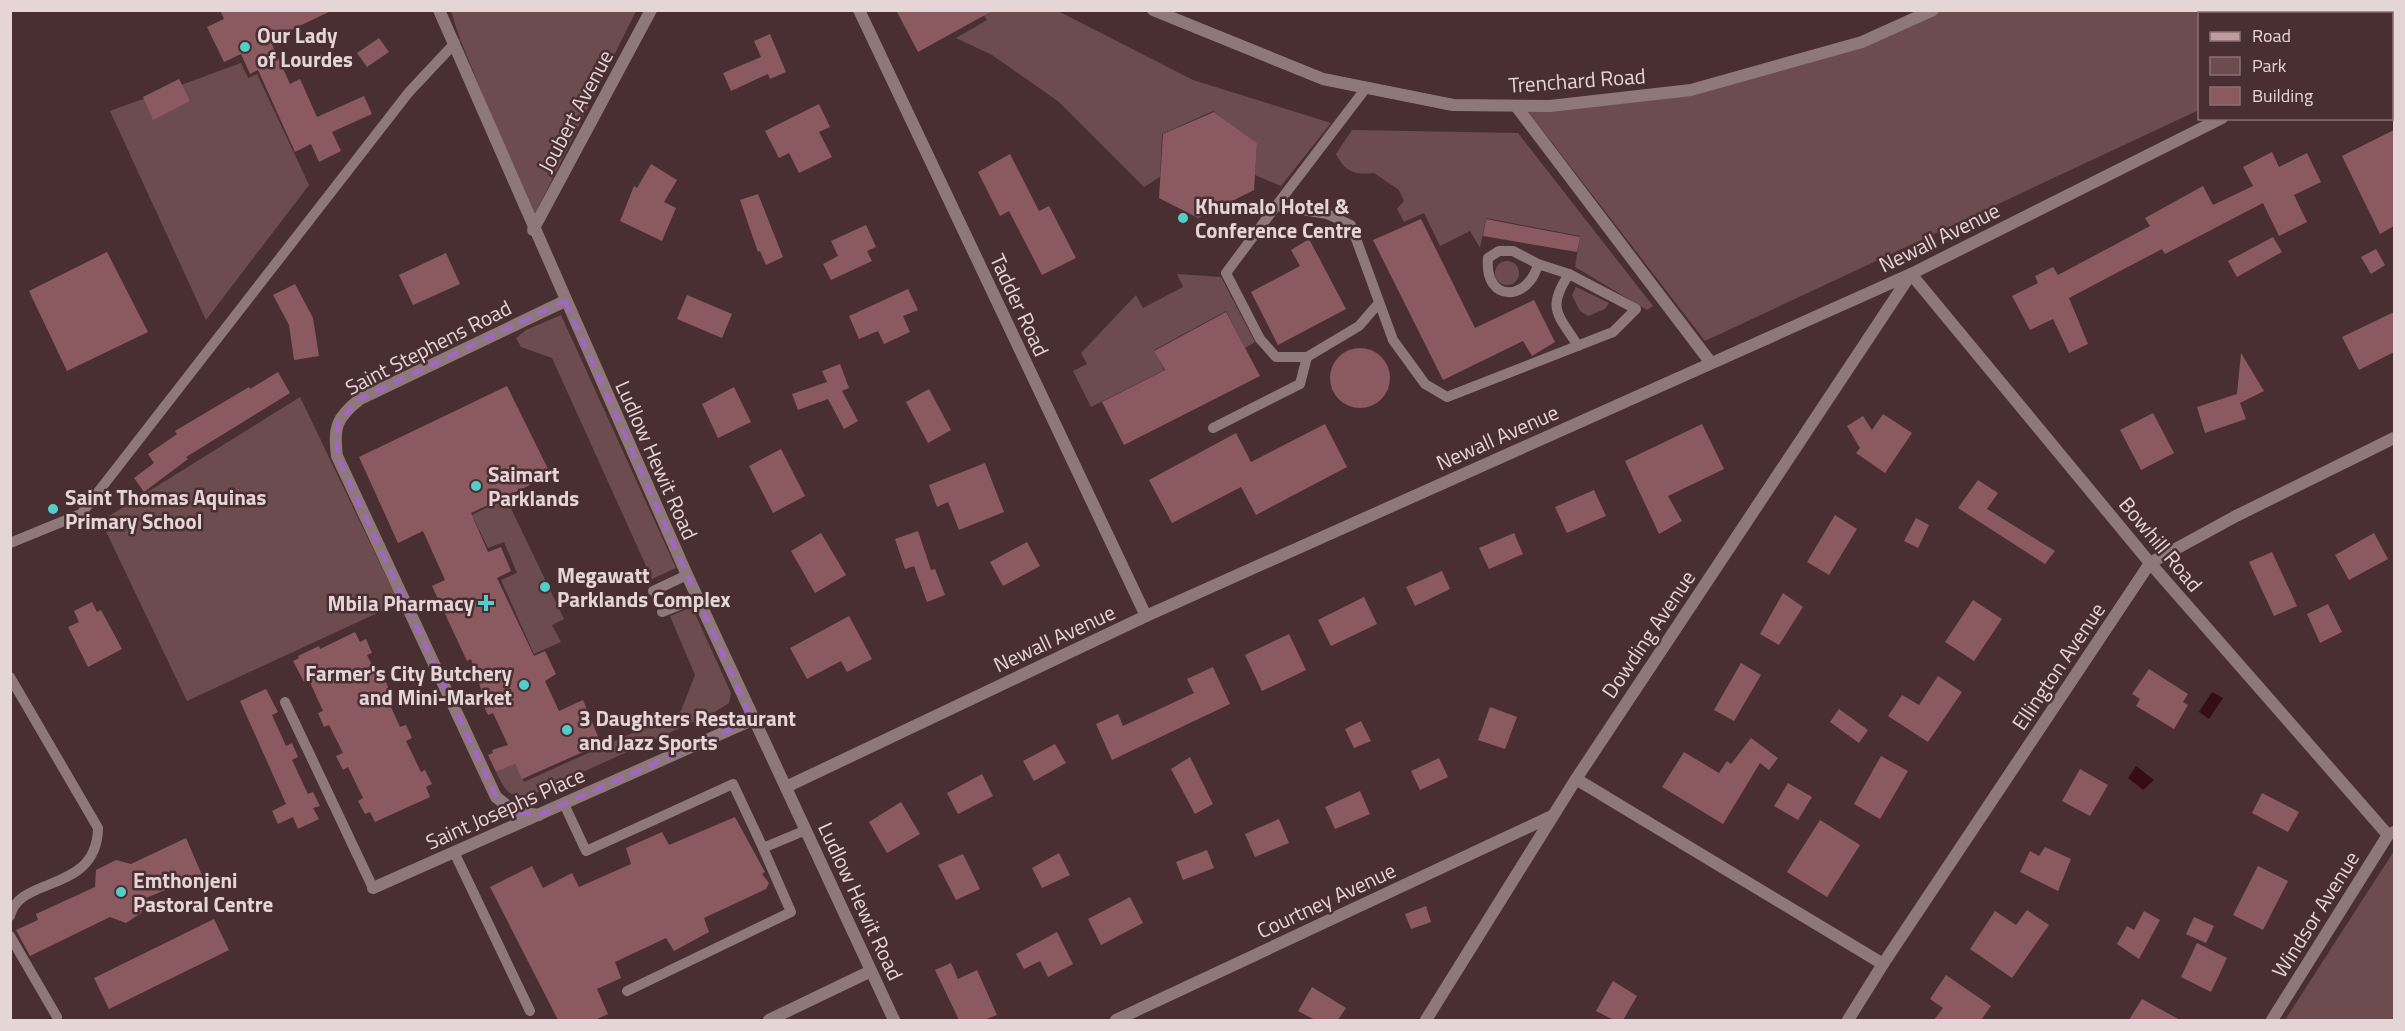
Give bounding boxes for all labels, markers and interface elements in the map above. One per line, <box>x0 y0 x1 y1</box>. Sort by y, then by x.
legend <box>2198 12 2393 120</box>
place label: Our Lady of Lourdes <box>257 19 353 75</box>
text: Road <box>2252 22 2291 49</box>
marker: Our Lady of Lourdes <box>238 40 252 54</box>
street label: Joubert Avenue <box>529 44 621 178</box>
text: Park <box>2252 52 2287 79</box>
street label: Trenchard Road <box>1507 59 1647 101</box>
text: Building <box>2252 82 2313 109</box>
place label: Khumalo Hotel & Conference Centre <box>1195 190 1362 246</box>
street label: Newall Avenue <box>1873 194 2005 280</box>
marker: Khumalo Hotel & Conference Centre <box>1176 211 1190 225</box>
street label: Tadder Road <box>982 248 1058 362</box>
street label: Saint Stephens Road <box>339 291 517 403</box>
street label: Ludlow Hewit Road <box>608 375 706 545</box>
street label: Newall Avenue <box>1431 396 1563 478</box>
place label: Saimart Parklands <box>488 458 579 514</box>
marker: Saimart Parklands <box>469 479 483 493</box>
place label: Saint Thomas Aquinas Primary School <box>65 481 266 537</box>
street label: Bowhill Road <box>2112 489 2210 599</box>
marker: Saint Thomas Aquinas Primary School <box>46 502 60 516</box>
place label: Megawatt Parklands Complex <box>557 559 731 615</box>
street label: Dowding Avenue <box>1593 563 1703 705</box>
marker: Megawatt Parklands Complex <box>538 580 552 594</box>
place label: Mbila Pharmacy <box>327 587 474 619</box>
marker: Mbila Pharmacy <box>479 596 493 610</box>
street label: Newall Avenue <box>988 596 1120 680</box>
street label: Ellington Avenue <box>2003 596 2113 736</box>
place label: Farmer's City Butchery and Mini-Market <box>305 657 512 713</box>
marker: Farmer's City Butchery and Mini-Market <box>517 678 531 692</box>
place label: 3 Daughters Restaurant and Jazz Sports <box>579 702 796 758</box>
marker: 3 Daughters Restaurant and Jazz Sports <box>560 723 574 737</box>
street label: Saint Josephs Place <box>420 759 590 857</box>
street label: Ludlow Hewit Road <box>810 817 912 985</box>
street label: Windsor Avenue <box>2263 844 2367 984</box>
street label: Courtney Avenue <box>1251 854 1401 946</box>
place label: Emthonjeni Pastoral Centre <box>133 864 273 920</box>
marker: Emthonjeni Pastoral Centre <box>114 885 128 899</box>

